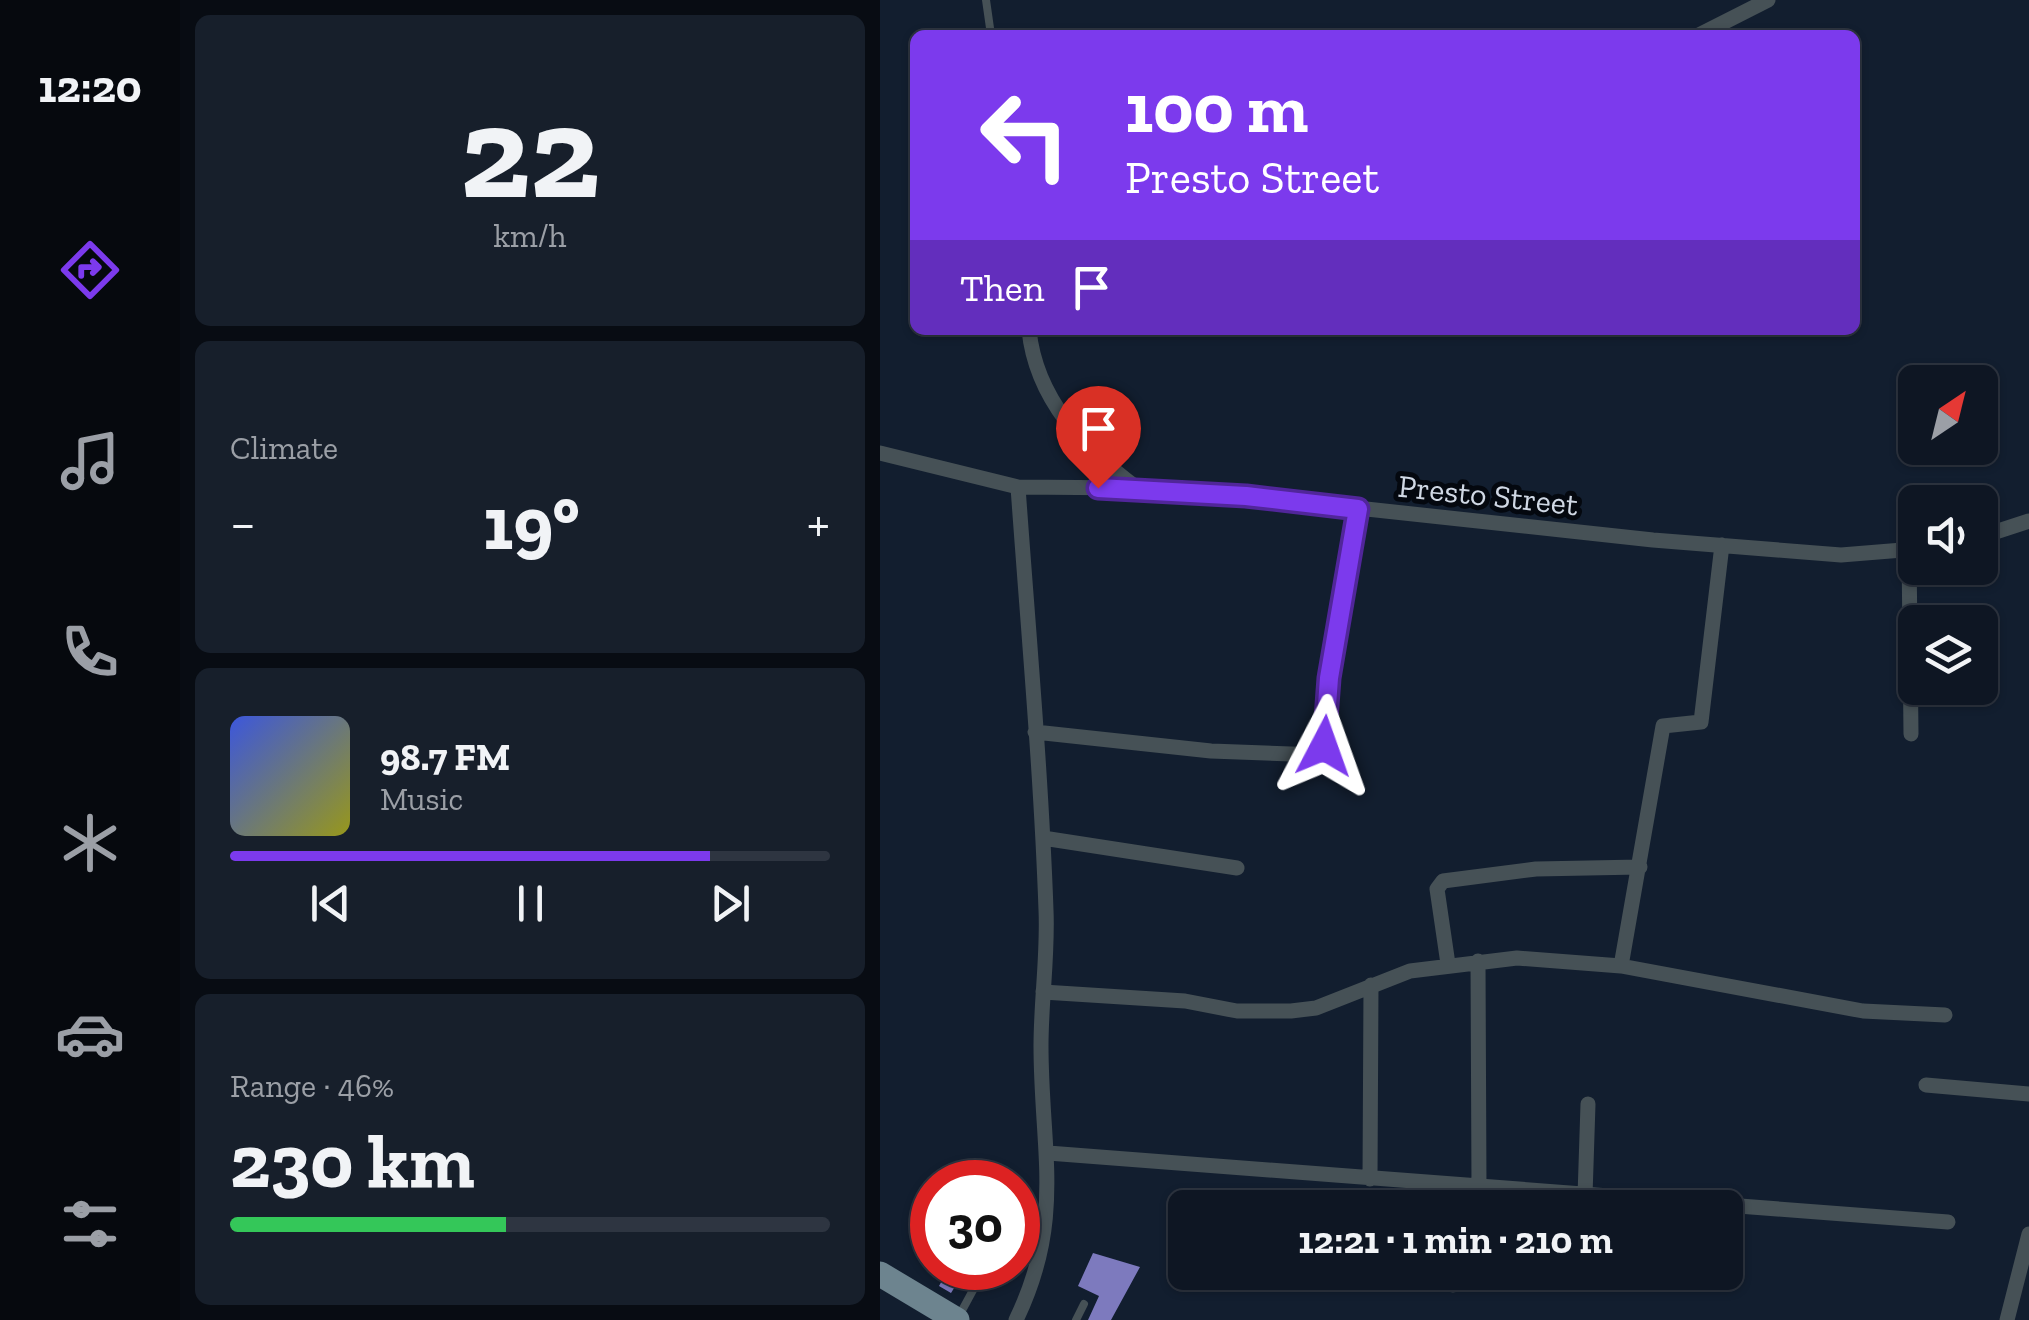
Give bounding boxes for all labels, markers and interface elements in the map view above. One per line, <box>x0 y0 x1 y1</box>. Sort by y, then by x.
text: 12:20 <box>38 60 142 114</box>
text: 100 m <box>1125 66 1308 150</box>
icon: left <box>960 70 1090 200</box>
text: 22 <box>460 74 600 230</box>
text: Presto Street <box>1125 151 1379 205</box>
text: km/h <box>493 217 567 255</box>
icon: directions <box>55 235 125 305</box>
icon: arrive <box>1064 260 1119 315</box>
text: Then <box>960 265 1044 311</box>
north arrow <box>1898 365 1998 465</box>
map controls <box>1898 365 1998 705</box>
pin <box>1056 386 1141 489</box>
icon: arrive <box>1071 401 1126 456</box>
icon: music <box>55 426 125 496</box>
text: Climate <box>230 429 338 467</box>
street label: Presto Street <box>1396 467 1580 523</box>
text: 19° <box>483 478 580 568</box>
button: sound <box>1898 485 1998 585</box>
text: − <box>230 490 256 556</box>
text: + <box>807 490 830 556</box>
button: layers <box>1898 605 1998 705</box>
icon: phone <box>55 617 125 687</box>
position arrow <box>1272 694 1376 798</box>
text: 98.7 FM <box>380 734 510 780</box>
text: Music <box>380 780 463 818</box>
icon: climate <box>55 808 125 878</box>
icon: previous <box>303 876 358 931</box>
icon: pause <box>503 876 558 931</box>
icon: next <box>703 876 758 931</box>
icon: car <box>55 999 125 1069</box>
text: Range · 46% <box>230 1067 394 1105</box>
text: 230 km <box>230 1116 475 1206</box>
speed limit sign: 30 <box>910 1160 1040 1290</box>
icon: filters <box>55 1189 125 1259</box>
text: 12:21 · 1 min · 210 m <box>1298 1217 1613 1263</box>

